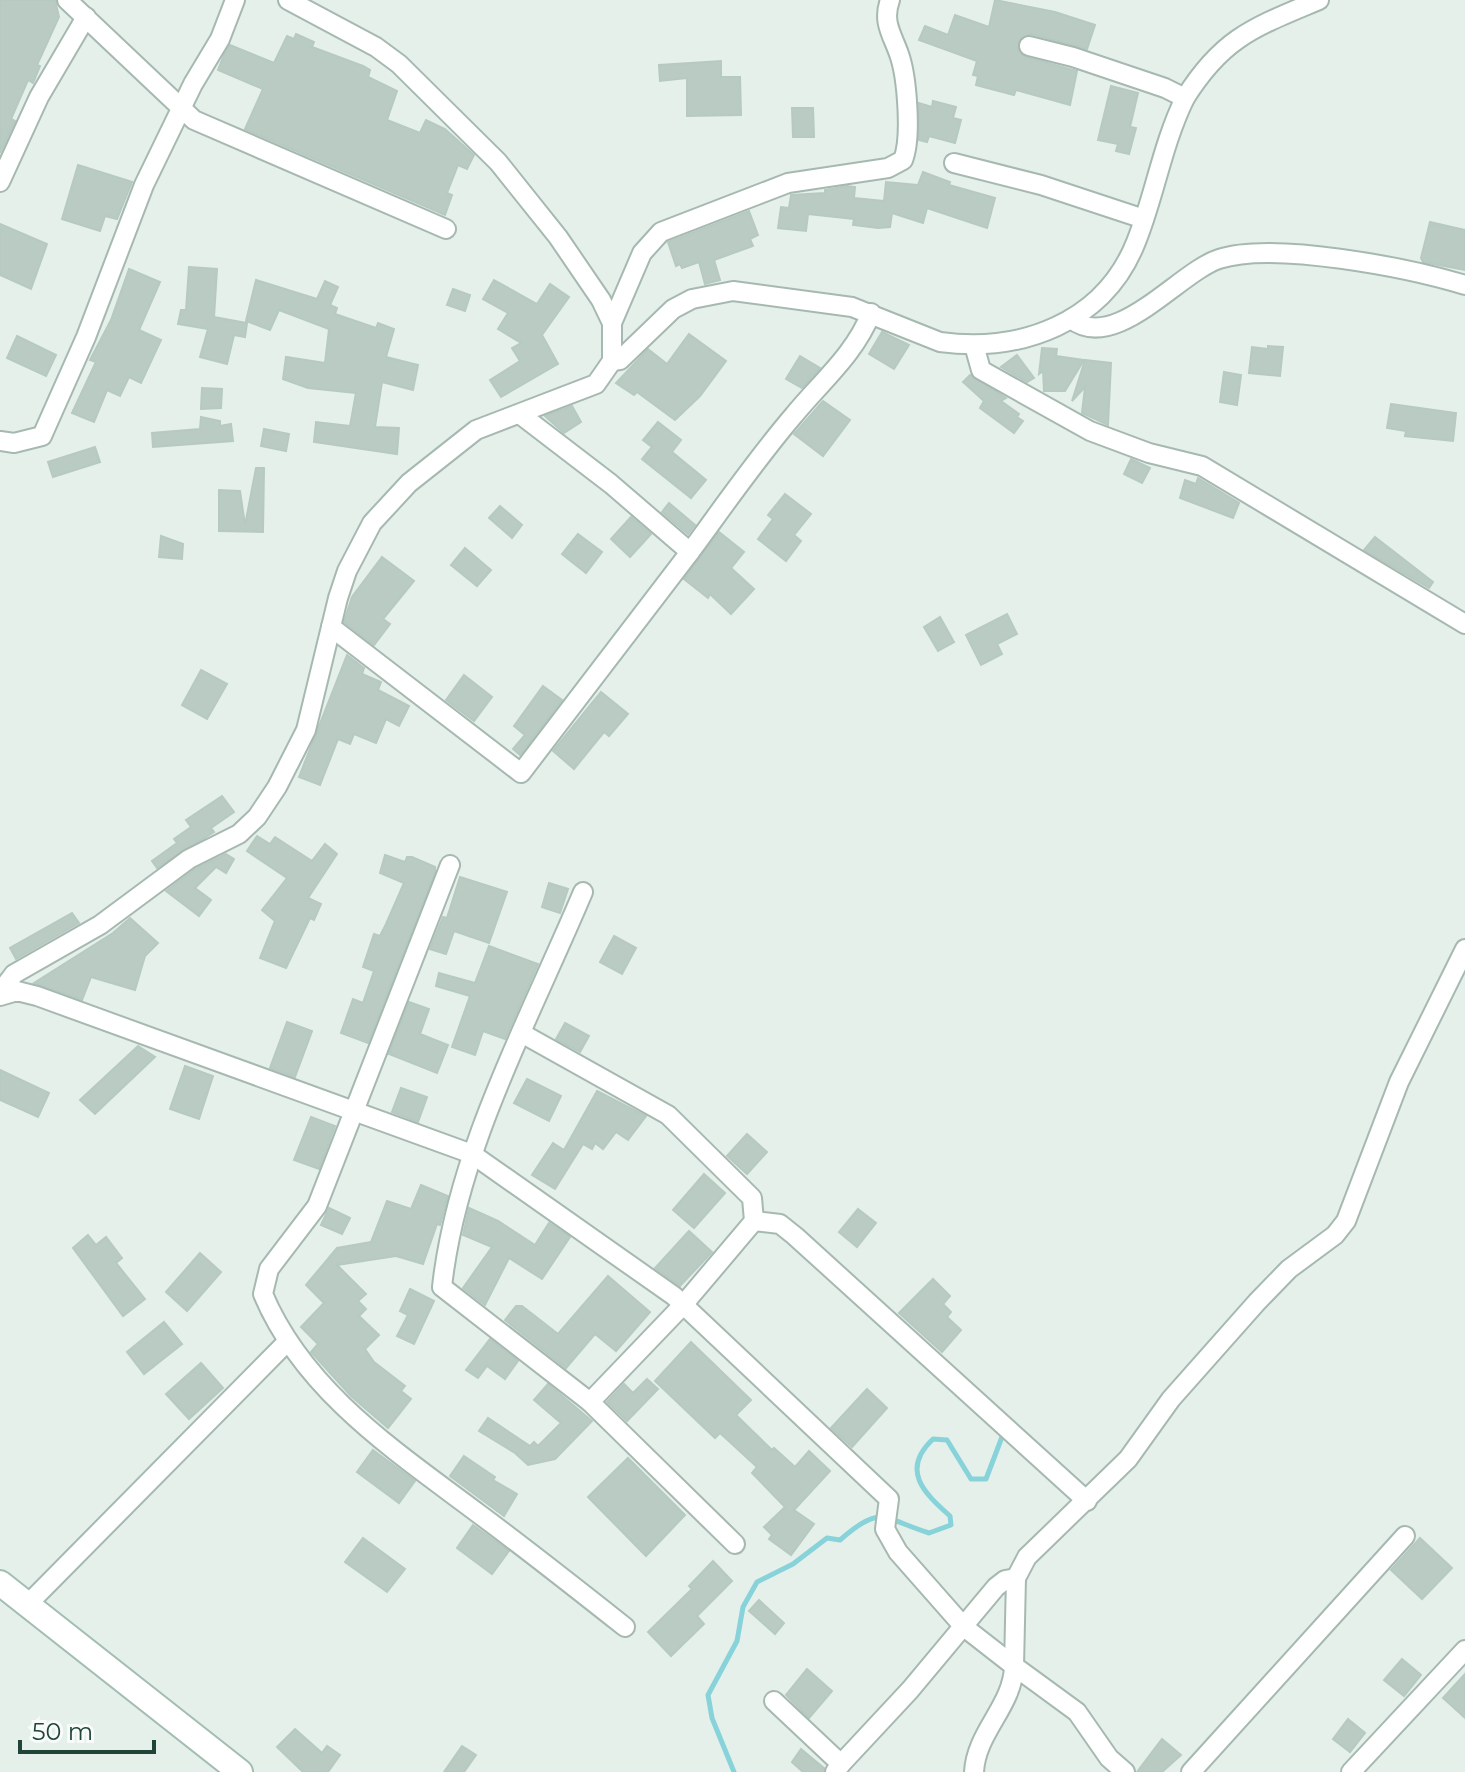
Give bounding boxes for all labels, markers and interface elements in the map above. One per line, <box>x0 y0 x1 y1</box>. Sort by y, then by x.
scale bar <box>20 1704 154 1754</box>
text: 50 m <box>32 1717 93 1746</box>

